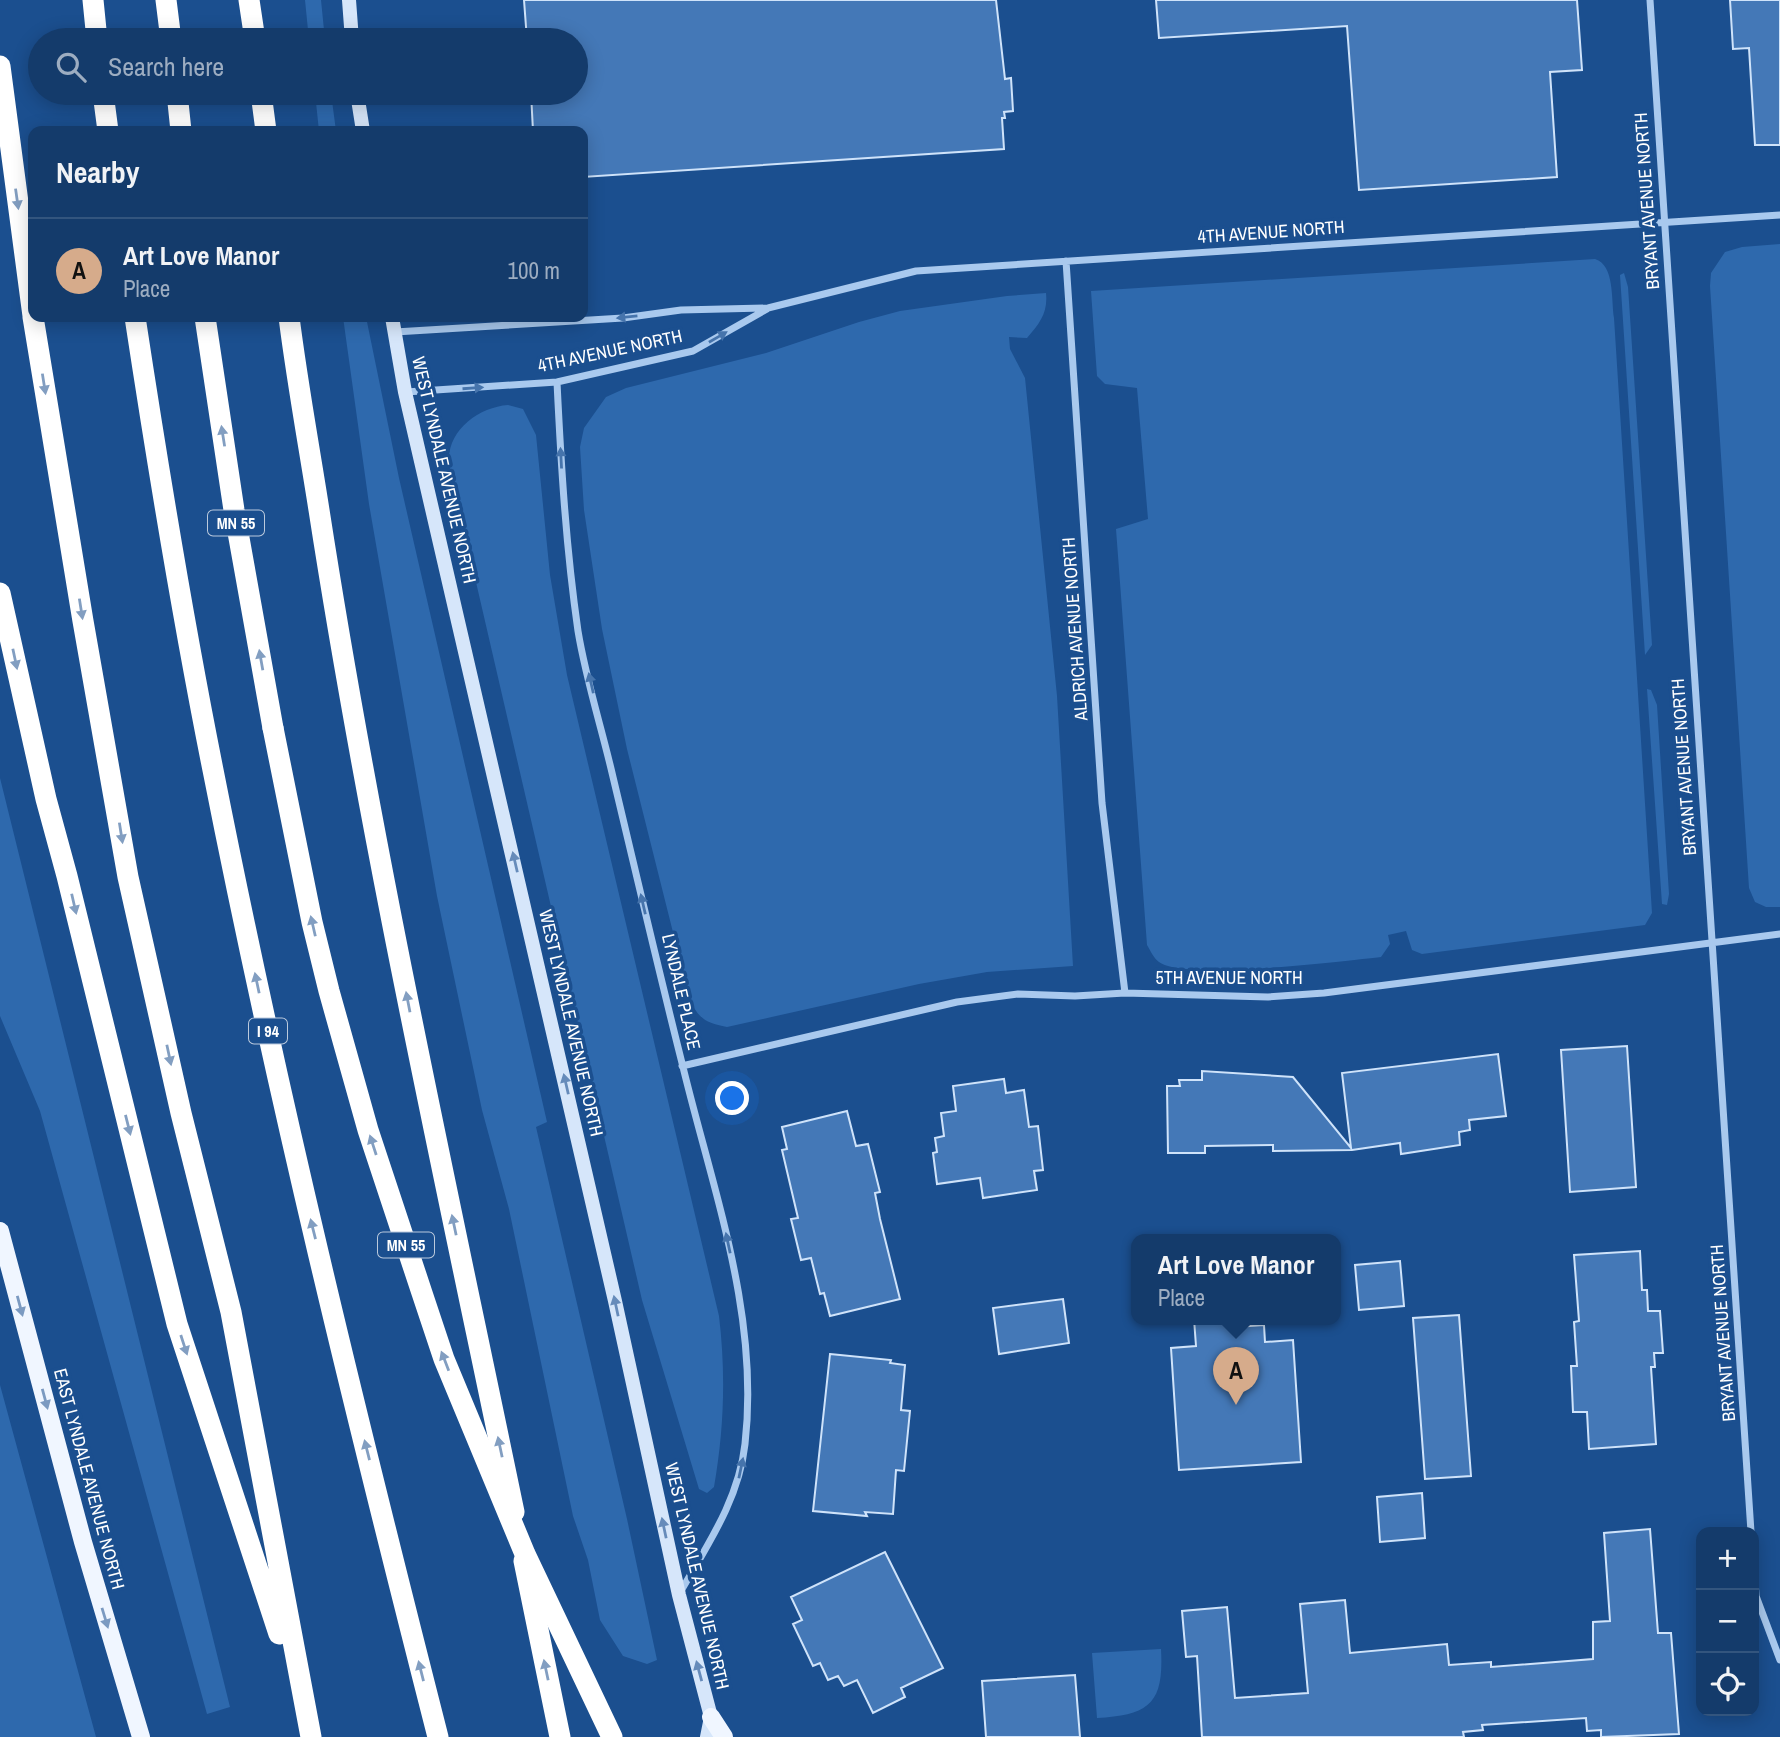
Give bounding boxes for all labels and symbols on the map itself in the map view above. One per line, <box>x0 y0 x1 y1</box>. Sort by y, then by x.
street label: BRYANT AVENUE NORTH <box>1628 112 1665 290</box>
one-way arrow <box>11 188 22 210</box>
street label: 4TH AVENUE NORTH <box>1197 214 1345 249</box>
one-way arrow <box>616 312 638 323</box>
street label: 4TH AVENUE NORTH <box>535 323 684 378</box>
one-way arrow <box>708 331 727 343</box>
street label: WEST LYNDALE AVENUE NORTH <box>406 354 483 586</box>
one-way arrow <box>39 373 50 395</box>
one-way arrow <box>462 382 484 393</box>
one-way arrow <box>217 425 228 447</box>
one-way arrow <box>555 447 566 469</box>
road number: MN 55 <box>208 510 264 536</box>
street label: ALDRICH AVENUE NORTH <box>1056 536 1093 723</box>
one-way arrow <box>76 598 87 620</box>
one-way arrow <box>10 648 21 670</box>
one-way arrow <box>255 649 266 671</box>
one-way arrow <box>585 672 596 694</box>
street label: BRYANT AVENUE NORTH <box>1665 678 1702 856</box>
one-way arrow <box>116 822 127 844</box>
one-way arrow <box>509 851 520 873</box>
one-way arrow <box>68 893 79 915</box>
one-way arrow <box>638 893 649 915</box>
street label: WEST LYNDALE AVENUE NORTH <box>533 907 610 1139</box>
one-way arrow <box>307 915 318 937</box>
street label: LYNDALE PLACE <box>656 931 707 1053</box>
street label: 5TH AVENUE NORTH <box>1155 965 1303 990</box>
one-way arrow <box>252 972 263 994</box>
one-way arrow <box>402 991 413 1013</box>
road number: I 94 <box>249 1018 287 1044</box>
one-way arrow <box>163 1044 174 1066</box>
one-way arrow <box>560 1073 571 1095</box>
your location <box>715 1081 749 1115</box>
one-way arrow <box>123 1114 134 1136</box>
one-way arrow <box>368 1135 378 1156</box>
one-way arrow <box>449 1214 460 1236</box>
one-way arrow <box>307 1218 318 1240</box>
road number: MN 55 <box>378 1232 434 1258</box>
one-way arrow <box>722 1232 733 1254</box>
street label: BRYANT AVENUE NORTH <box>1704 1244 1741 1422</box>
one-way arrow <box>15 1295 26 1317</box>
one-way arrow <box>611 1295 622 1317</box>
one-way arrow <box>179 1335 190 1356</box>
pin: A <box>1213 1347 1259 1405</box>
one-way arrow <box>440 1351 451 1372</box>
street label: EAST LYNDALE AVENUE NORTH <box>48 1366 131 1592</box>
one-way arrow <box>40 1388 51 1410</box>
one-way arrow <box>495 1436 506 1458</box>
one-way arrow <box>361 1439 372 1461</box>
one-way arrow <box>735 1457 746 1479</box>
street label: WEST LYNDALE AVENUE NORTH <box>659 1460 736 1692</box>
one-way arrow <box>659 1517 670 1539</box>
one-way arrow <box>101 1608 111 1629</box>
one-way arrow <box>541 1659 552 1681</box>
one-way arrow <box>415 1660 426 1682</box>
one-way arrow <box>693 1660 704 1682</box>

